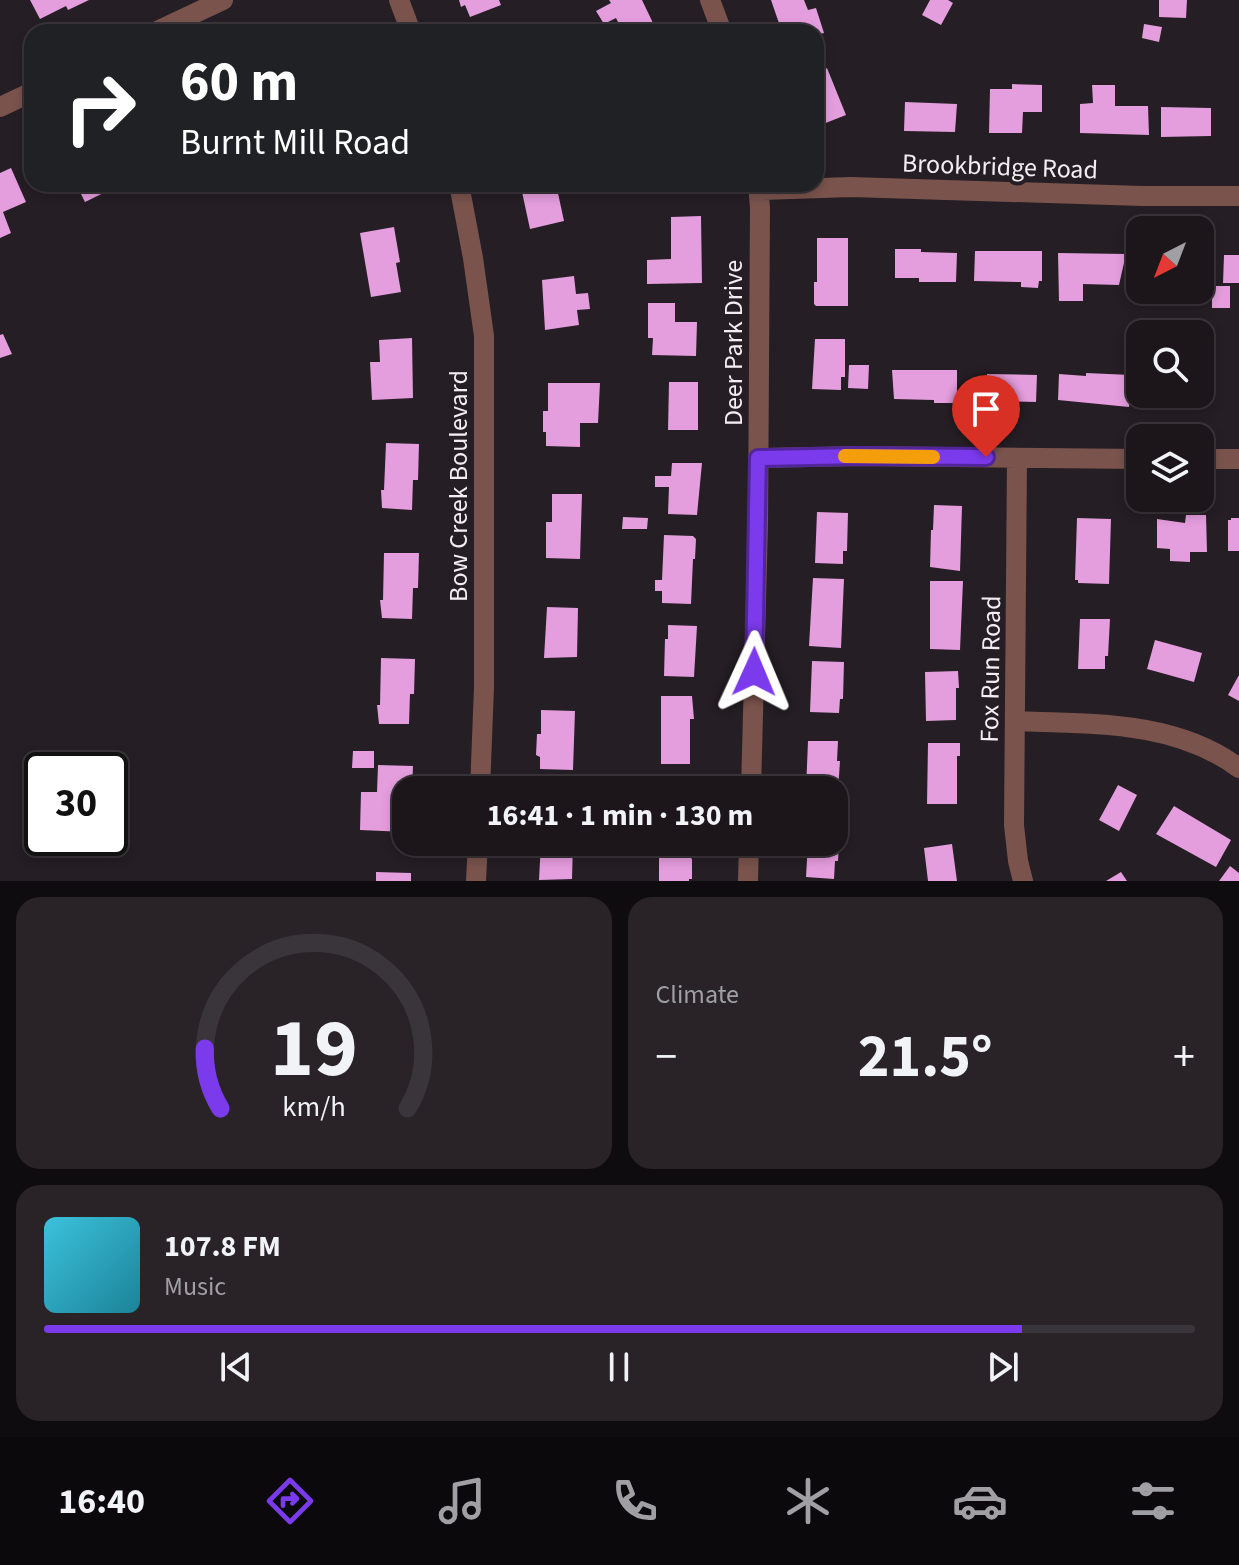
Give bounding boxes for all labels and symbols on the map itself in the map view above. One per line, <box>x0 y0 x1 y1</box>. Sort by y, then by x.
street label: Brookbridge Road <box>901 145 1099 188</box>
north arrow <box>1126 216 1214 304</box>
street label: Deer Park Drive <box>715 260 752 426</box>
street label: Bow Creek Boulevard <box>440 370 477 602</box>
pin <box>952 375 1020 457</box>
street label: Fox Run Road <box>971 595 1010 743</box>
position arrow <box>712 630 796 714</box>
speed limit sign: 30 <box>24 752 128 856</box>

